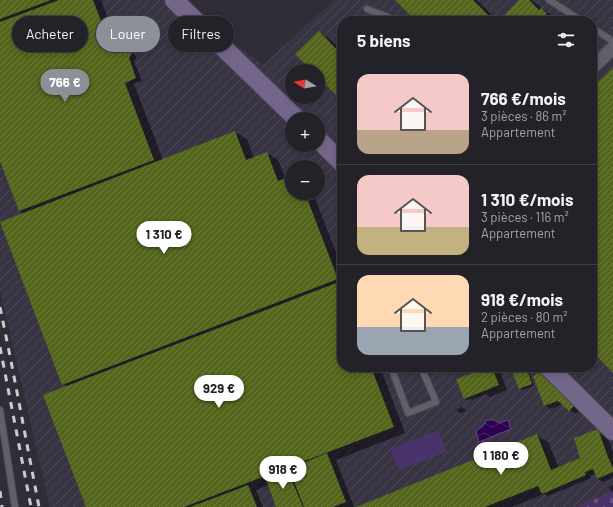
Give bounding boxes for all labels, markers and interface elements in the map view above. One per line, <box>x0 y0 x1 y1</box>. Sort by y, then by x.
chip: Acheter <box>12 16 88 52</box>
chip: Louer <box>96 16 160 52</box>
chip: Filtres <box>168 16 234 52</box>
icon: filters <box>555 29 577 51</box>
text: 5 biens <box>357 30 411 50</box>
north arrow <box>285 64 325 104</box>
map controls <box>285 64 325 200</box>
pin: 766 € <box>37 69 93 103</box>
text: 766 € <box>49 74 81 90</box>
text: 766 €/mois <box>481 88 566 108</box>
icon: home <box>389 90 437 138</box>
text: 3 pièces · 86 m² <box>481 108 567 124</box>
button: + <box>285 112 325 152</box>
text: Appartement <box>481 124 556 140</box>
button: − <box>285 160 325 200</box>
text: 1 310 €/mois <box>481 189 573 209</box>
icon: home <box>389 191 437 239</box>
text: 3 pièces · 116 m² <box>481 209 569 225</box>
pin: 1 310 € <box>127 221 201 255</box>
text: Appartement <box>481 225 556 241</box>
text: 1 310 € <box>145 226 183 242</box>
text: 918 €/mois <box>481 289 563 309</box>
icon: home <box>389 291 437 339</box>
text: 2 pièces · 80 m² <box>481 309 567 325</box>
text: Appartement <box>481 325 556 341</box>
pin: 929 € <box>191 375 247 409</box>
text: 929 € <box>203 380 235 396</box>
pin: 1 180 € <box>464 442 538 476</box>
text: 1 180 € <box>482 447 520 463</box>
pin: 918 € <box>255 456 311 490</box>
text: 918 € <box>268 461 298 477</box>

